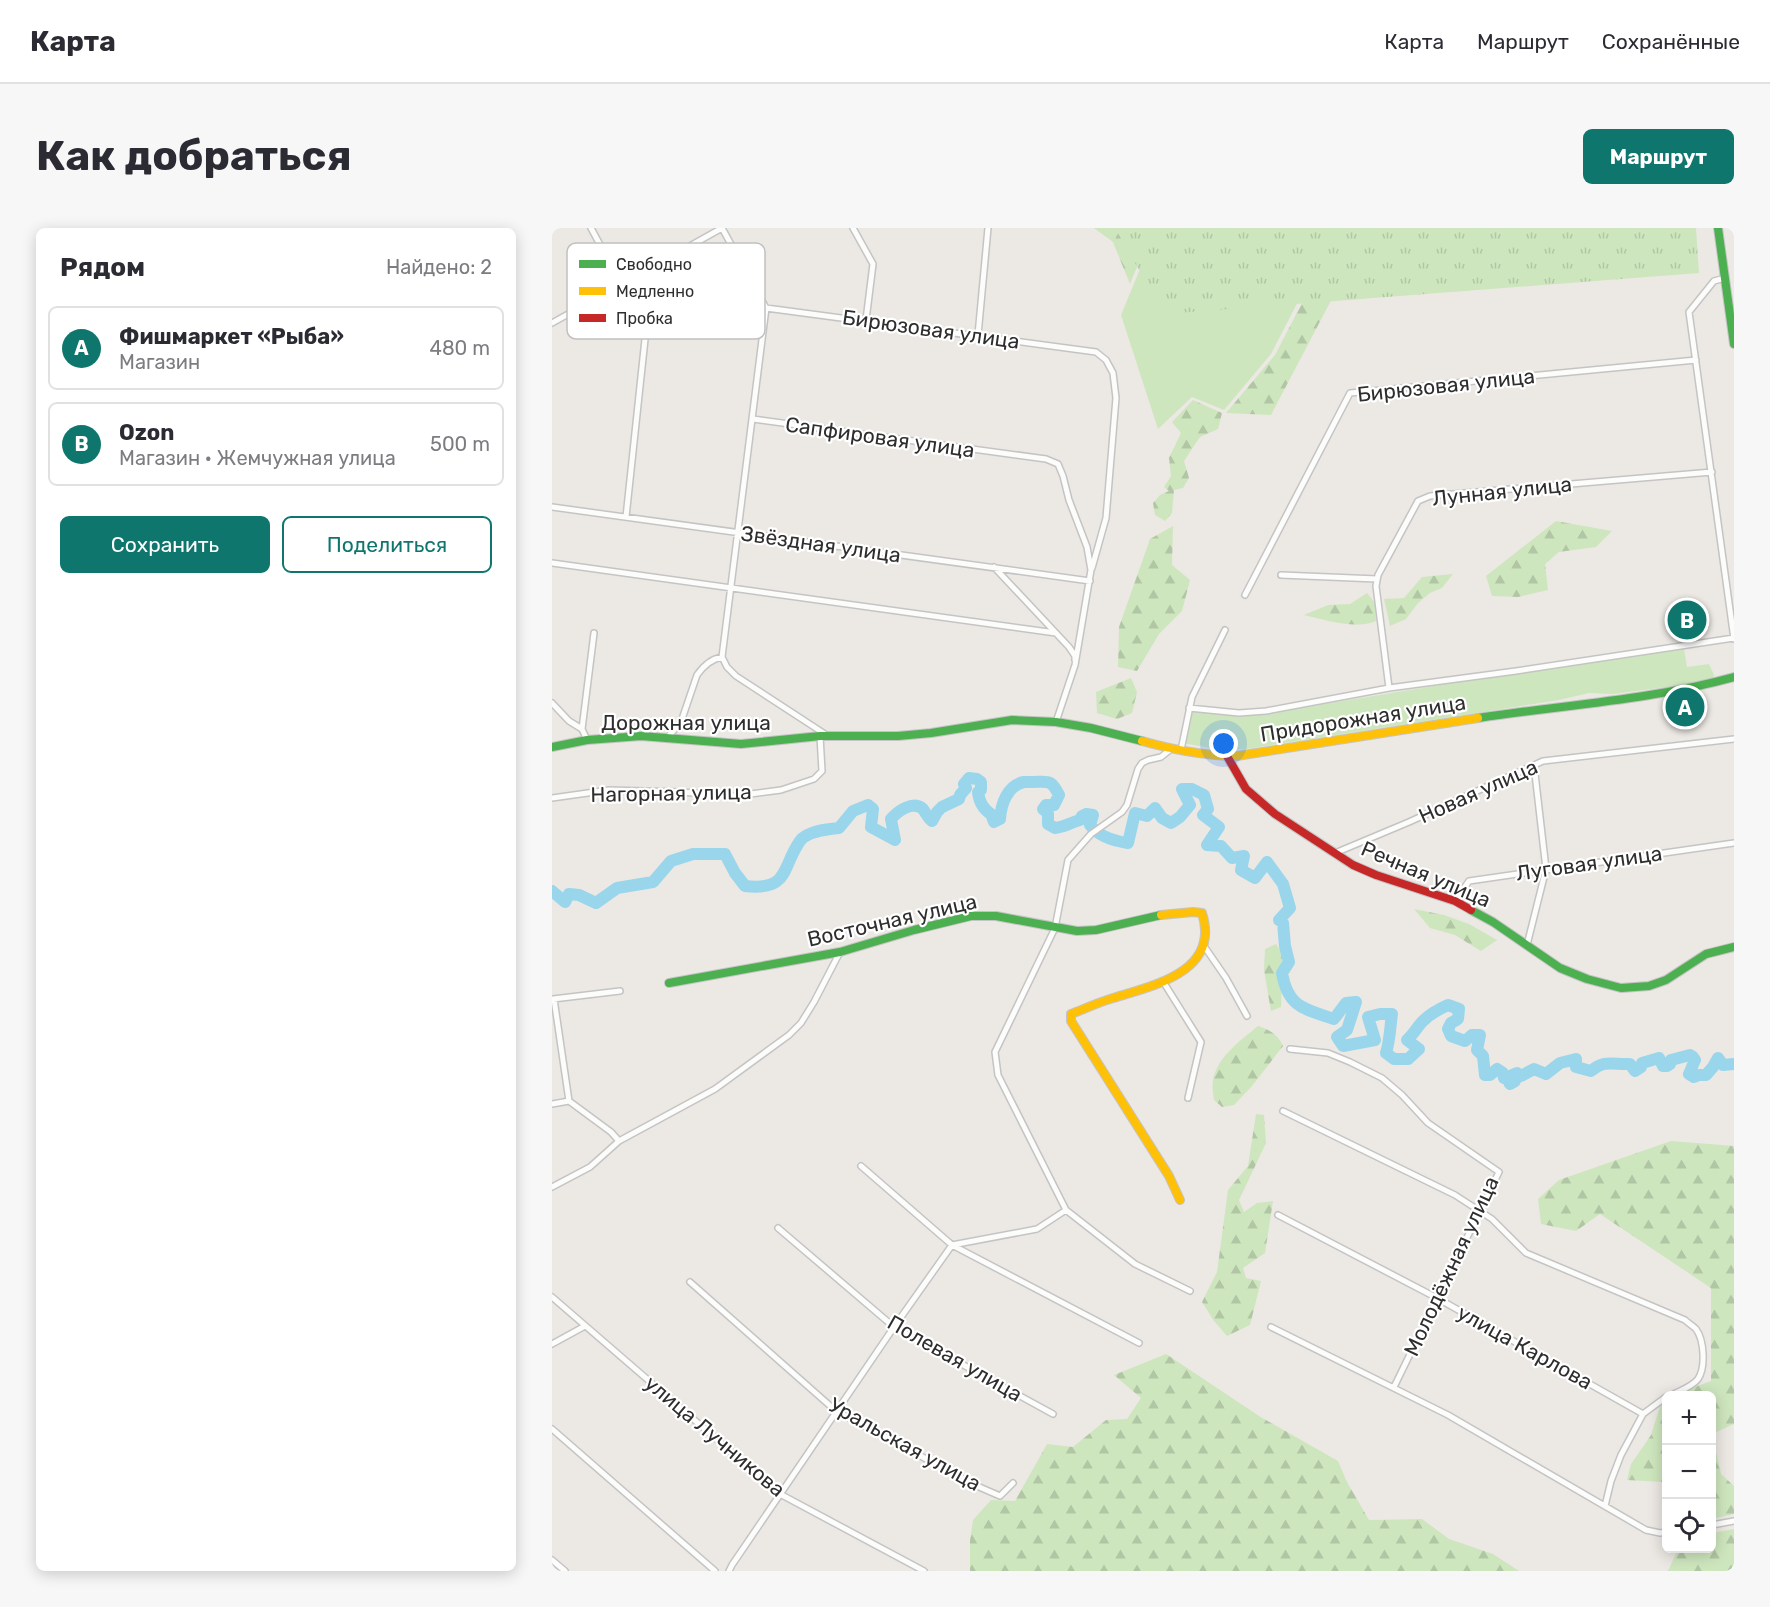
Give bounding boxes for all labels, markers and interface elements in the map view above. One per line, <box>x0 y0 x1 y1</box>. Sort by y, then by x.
text: Карта <box>30 25 116 58</box>
text: Карта <box>1384 29 1444 54</box>
text: Маршрут <box>1477 29 1569 54</box>
text: Сохранённые <box>1602 29 1740 54</box>
button: Маршрут <box>1583 129 1734 184</box>
text: Как добраться <box>36 131 352 181</box>
legend <box>567 243 765 339</box>
text: Рядом <box>60 252 145 283</box>
text: Найдено: 2 <box>386 255 492 279</box>
text: Свободно <box>616 255 692 274</box>
text: Медленно <box>616 282 694 301</box>
street label: Бирюзовая улица <box>841 304 1021 354</box>
text: Пробка <box>616 309 673 328</box>
text: Фишмаркет «Рыба» <box>119 323 344 350</box>
text: A <box>74 336 89 360</box>
text: 480 m <box>429 336 490 360</box>
text: Магазин <box>119 350 200 374</box>
street label: Бирюзовая улица <box>1356 363 1536 407</box>
street label: Сапфировая улица <box>784 411 976 463</box>
text: Ozon <box>119 419 174 446</box>
text: B <box>74 432 89 456</box>
text: 500 m <box>430 432 490 456</box>
text: Магазин · Жемчужная улица <box>119 446 396 470</box>
street label: Лунная улица <box>1431 471 1573 511</box>
button: Сохранить <box>60 516 270 573</box>
button: Поделиться <box>282 516 492 573</box>
street label: Звёздная улица <box>739 520 903 568</box>
pin: B <box>1668 598 1706 642</box>
pin: A <box>1666 684 1704 730</box>
street label: Придорожная улица <box>1258 689 1468 747</box>
street label: Дорожная улица <box>601 710 771 735</box>
your location <box>1209 729 1238 758</box>
street label: Новая улица <box>1415 754 1541 828</box>
street label: Нагорная улица <box>590 779 752 807</box>
street label: Речная улица <box>1358 835 1494 913</box>
street label: Луговая улица <box>1514 840 1664 886</box>
street label: Восточная улица <box>805 888 979 952</box>
street label: Молодёжная улица <box>1398 1172 1504 1360</box>
street label: улица Карлова <box>1453 1300 1597 1394</box>
street label: Полевая улица <box>883 1309 1027 1407</box>
street label: улица Лучникова <box>640 1370 790 1502</box>
map controls <box>1662 1391 1716 1553</box>
button: + <box>1662 1391 1716 1445</box>
street label: Уральская улица <box>825 1392 985 1496</box>
button: − <box>1662 1445 1716 1499</box>
button: locate <box>1662 1499 1716 1553</box>

